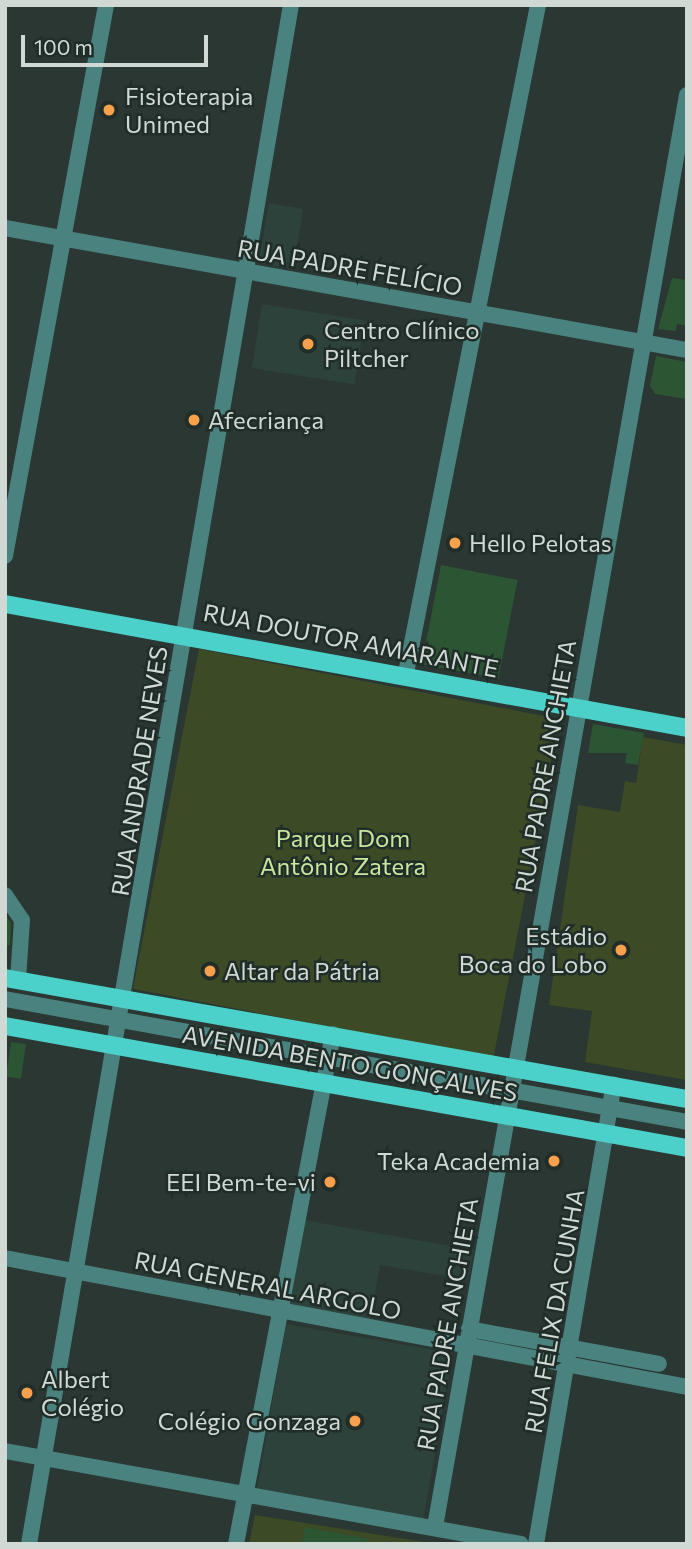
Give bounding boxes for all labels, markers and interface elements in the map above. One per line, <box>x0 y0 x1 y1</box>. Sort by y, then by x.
scale bar <box>24 21 212 65</box>
text: 100 m <box>34 34 93 59</box>
place label: Fisioterapia Unimed <box>125 82 253 138</box>
marker: Fisioterapia Unimed <box>99 100 119 120</box>
street label: RUA PADRE FELÍCIO <box>235 233 465 301</box>
place label: Centro Clínico Piltcher <box>324 316 480 372</box>
marker: Centro Clínico Piltcher <box>298 334 318 354</box>
place label: Afecriança <box>208 406 324 434</box>
marker: Afecriança <box>186 412 202 428</box>
place label: Hello Pelotas <box>469 529 612 557</box>
marker: Hello Pelotas <box>447 535 463 551</box>
street label: RUA DOUTOR AMARANTE <box>201 597 501 683</box>
street label: RUA PADRE ANCHIETA <box>509 637 581 895</box>
street label: RUA ANDRADE NEVES <box>105 644 173 898</box>
park label: Parque Dom Antônio Zatera <box>260 824 426 880</box>
place label: Estádio Boca do Lobo <box>459 922 607 978</box>
marker: Estádio Boca do Lobo <box>613 942 629 958</box>
place label: Altar da Pátria <box>224 957 380 985</box>
marker: Altar da Pátria <box>202 963 218 979</box>
street label: AVENIDA BENTO GONÇALVES <box>180 1019 520 1107</box>
place label: Teka Academia <box>377 1147 540 1175</box>
marker: Teka Academia <box>546 1153 562 1169</box>
place label: EEI Bem-te-vi <box>166 1168 316 1196</box>
marker: EEI Bem-te-vi <box>322 1174 338 1190</box>
street label: RUA FELIX DA CUNHA <box>518 1187 590 1435</box>
street label: RUA PADRE ANCHIETA <box>411 1195 483 1453</box>
street label: RUA GENERAL ARGOLO <box>132 1245 404 1325</box>
place label: Albert Colégio <box>41 1365 124 1421</box>
marker: Albert Colégio <box>19 1385 35 1401</box>
place label: Colégio Gonzaga <box>158 1407 341 1435</box>
marker: Colégio Gonzaga <box>347 1413 363 1429</box>

